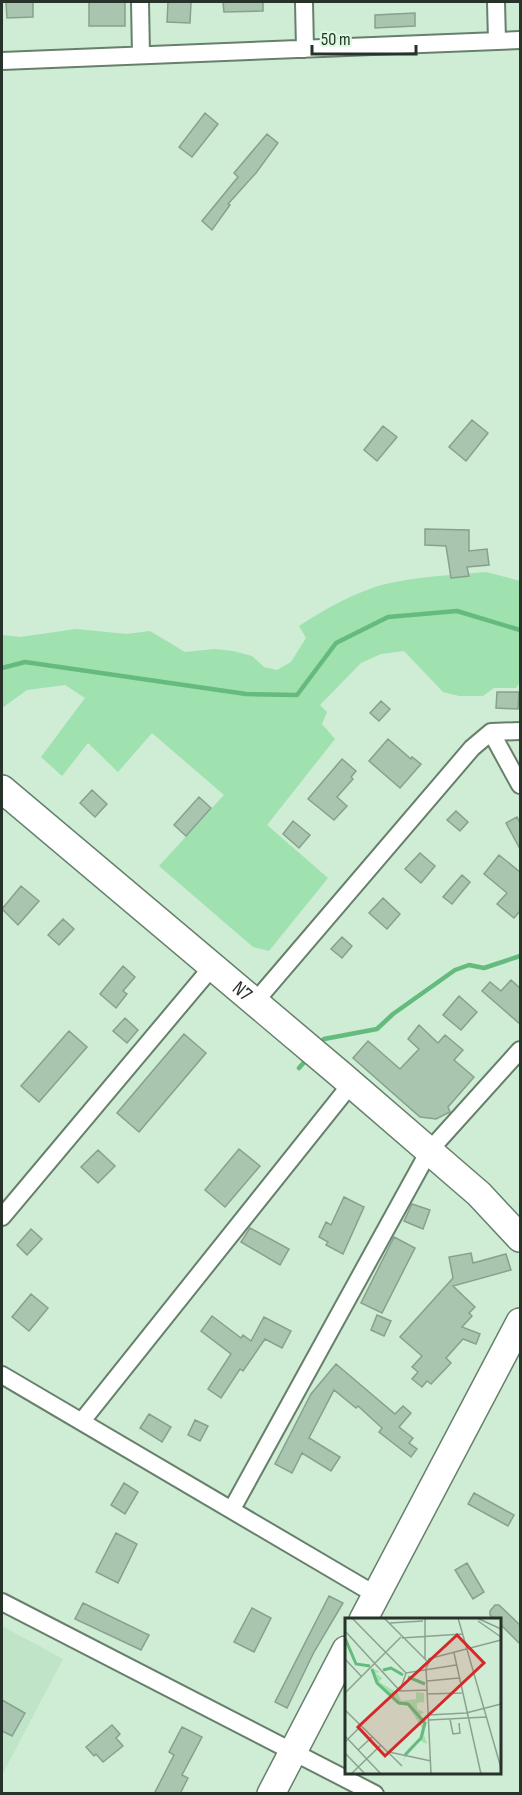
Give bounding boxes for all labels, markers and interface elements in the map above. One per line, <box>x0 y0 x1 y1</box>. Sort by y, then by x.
scale bar <box>312 18 416 56</box>
text: 50 m <box>321 29 351 50</box>
street label: N7 <box>227 976 257 1006</box>
inset map <box>345 1618 501 1774</box>

